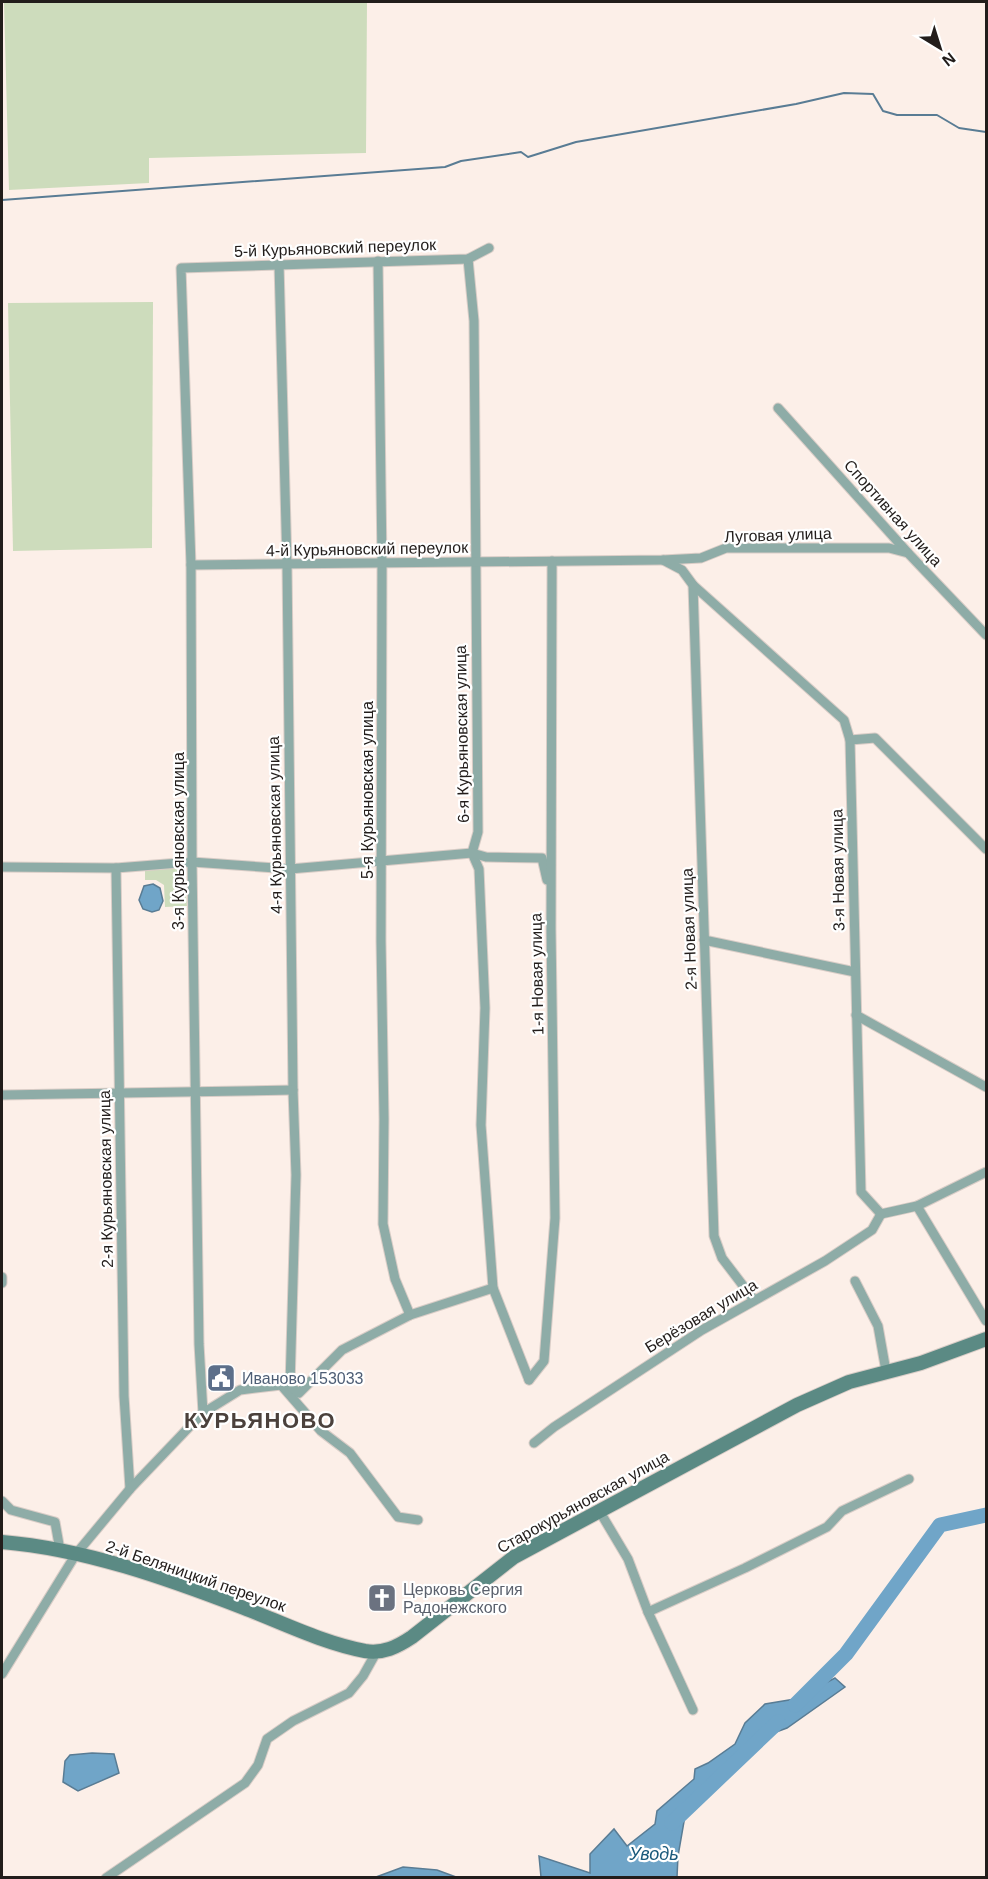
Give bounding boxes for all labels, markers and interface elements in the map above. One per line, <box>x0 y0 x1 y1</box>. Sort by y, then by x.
north arrow <box>910 18 970 78</box>
text: N <box>939 49 959 70</box>
street label: 5-й Курьяновский переулок <box>234 236 437 260</box>
street label: Спортивная улица <box>841 456 945 570</box>
street label: Луговая улица <box>724 525 832 545</box>
street label: 4-й Курьяновский переулок <box>266 539 469 559</box>
street label: 6-я Курьяновская улица <box>452 645 472 823</box>
street label: 5-я Курьяновская улица <box>359 701 376 879</box>
street label: 4-я Курьяновская улица <box>265 736 285 914</box>
street label: 3-я Курьяновская улица <box>170 752 187 930</box>
street label: 3-я Новая улица <box>828 809 848 931</box>
street label: 2-я Новая улица <box>678 868 700 990</box>
street label: 1-я Новая улица <box>527 913 547 1035</box>
street label: 2-я Курьяновская улица <box>96 1090 116 1268</box>
street label: Берёзовая улица <box>642 1276 760 1356</box>
public building icon: Иваново 153033 <box>205 1362 237 1394</box>
place label: Иваново 153033 <box>242 1370 364 1387</box>
district label: КУРЬЯНОВО <box>184 1408 336 1433</box>
street label: Старокурьяновская улица <box>494 1448 672 1556</box>
street label: 2-й Беляницкий переулок <box>104 1537 289 1615</box>
place label: Церковь Сергия Радонежского <box>403 1581 523 1616</box>
church icon: Церковь Сергия Радонежского <box>366 1582 398 1614</box>
water label: Уводь <box>628 1844 679 1864</box>

